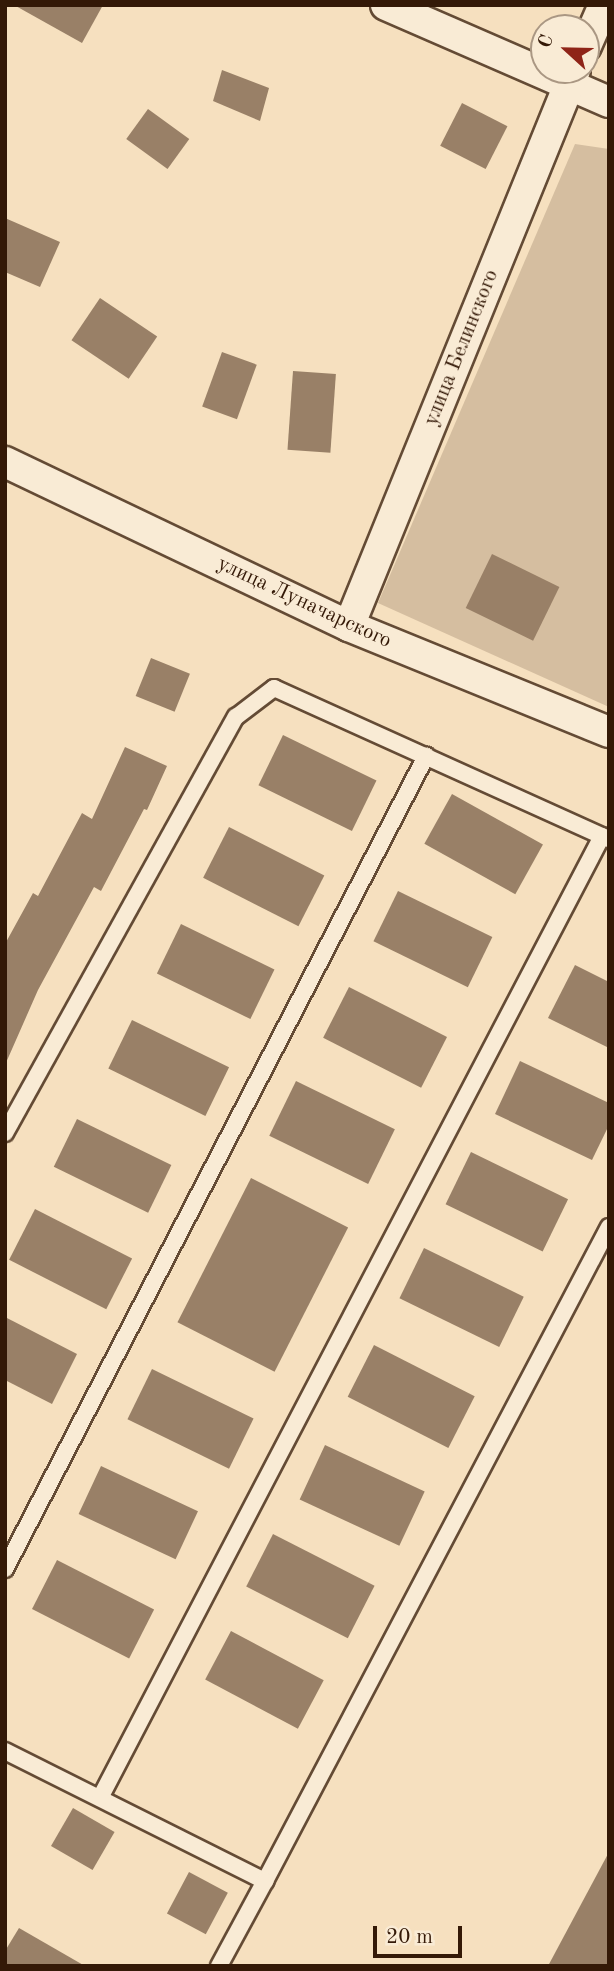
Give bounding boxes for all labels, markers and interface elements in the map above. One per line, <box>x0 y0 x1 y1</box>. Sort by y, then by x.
north arrow <box>530 14 600 84</box>
text: С <box>536 32 558 51</box>
street label: улица Белинского <box>419 266 505 430</box>
street label: улица Луначарского <box>213 552 395 654</box>
scale bar <box>376 1912 465 1956</box>
text: 20 m <box>386 1927 433 1948</box>

